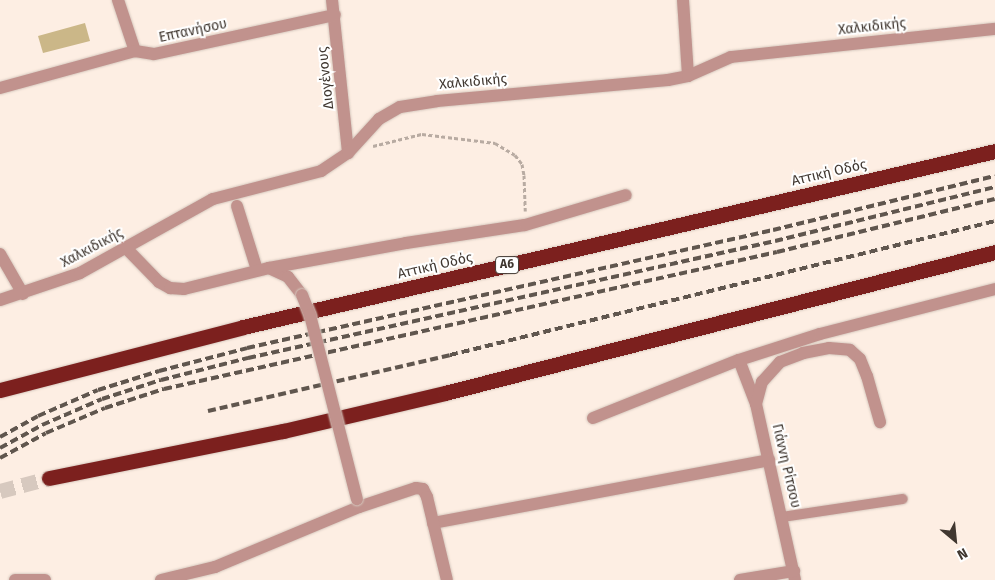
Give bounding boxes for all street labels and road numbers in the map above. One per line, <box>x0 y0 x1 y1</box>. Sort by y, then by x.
street label: Χαλκιδικής <box>837 15 907 39</box>
street label: Επτανήσου <box>157 16 229 46</box>
street label: Διογένους <box>314 46 338 110</box>
street label: Χαλκιδικής <box>438 71 508 93</box>
street label: Αττική Οδός <box>790 156 868 190</box>
street label: Χαλκιδικής <box>58 225 126 271</box>
street label: Αττική Οδός <box>396 249 474 283</box>
road number: Α6 <box>494 256 520 274</box>
street label: Γιάννη Ρίτσου <box>768 422 804 510</box>

